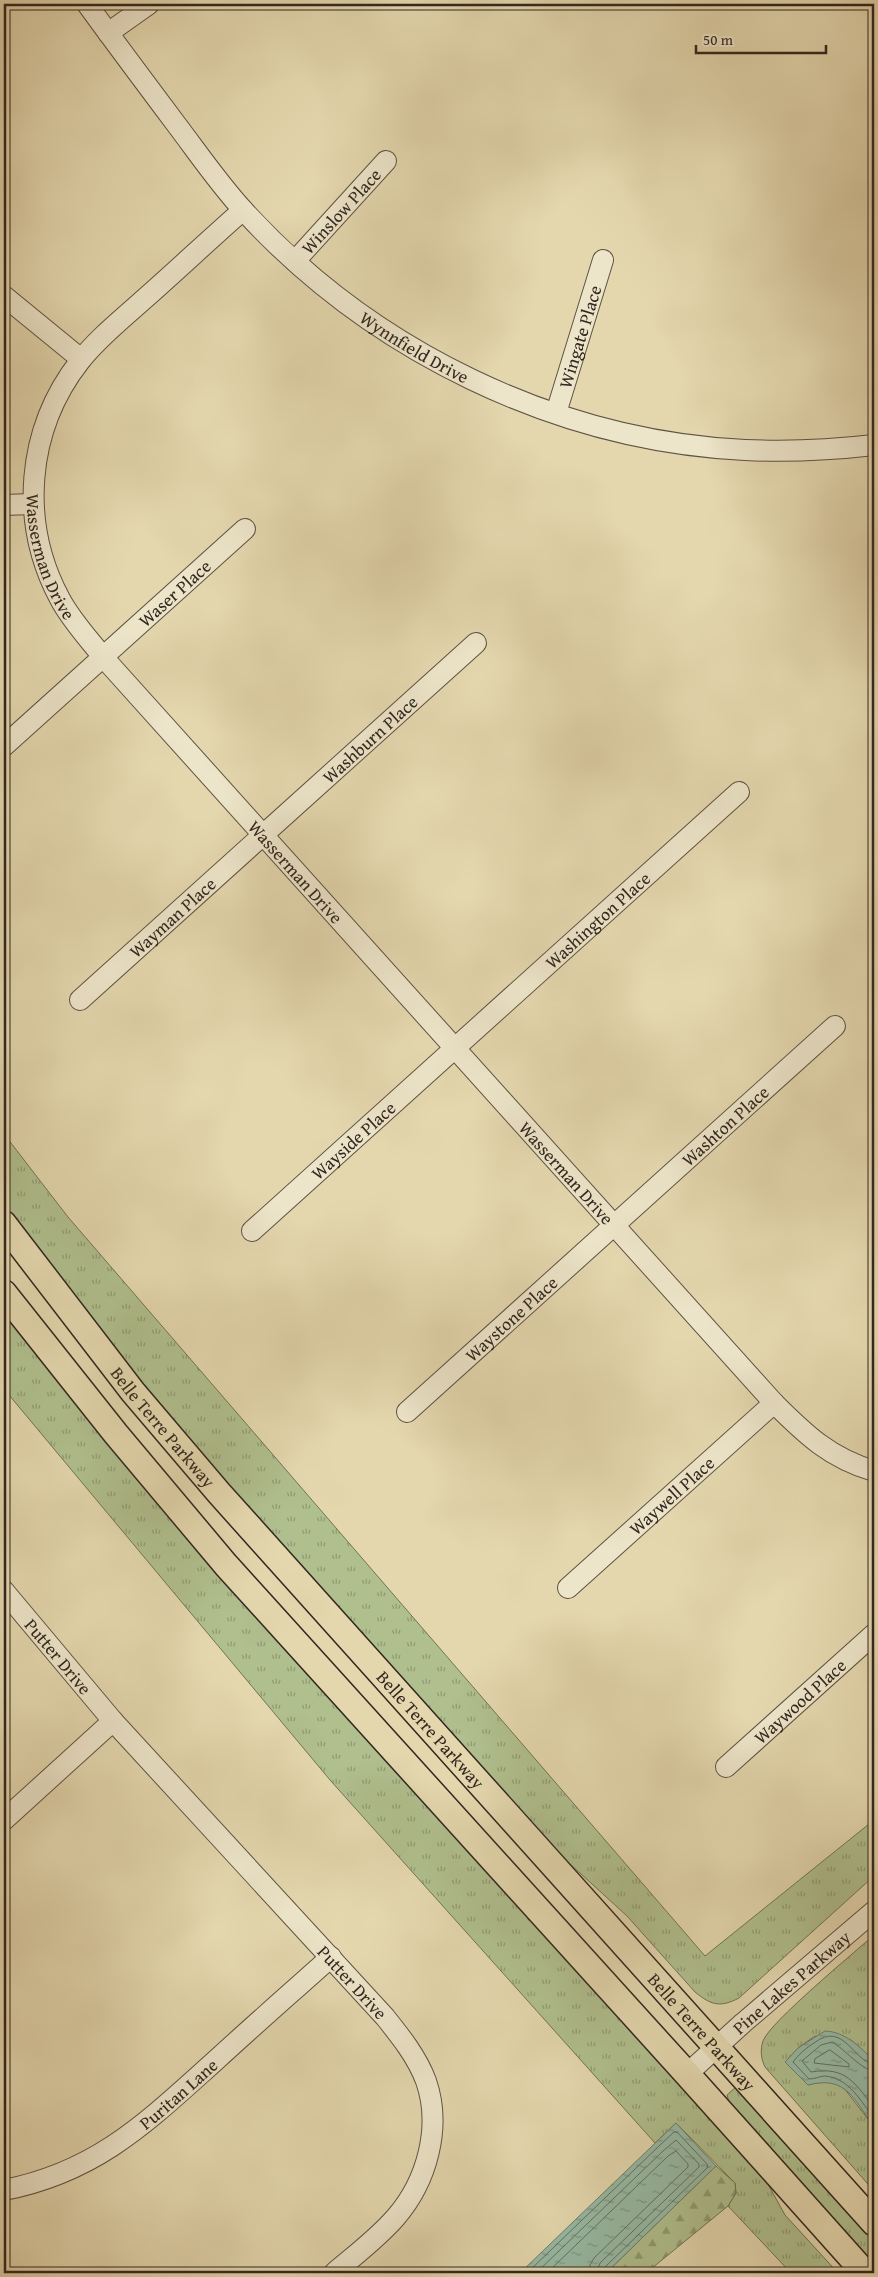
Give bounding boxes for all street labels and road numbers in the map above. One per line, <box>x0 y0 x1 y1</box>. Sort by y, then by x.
street label: Winslow Place <box>294 162 387 260</box>
street label: Wingate Place <box>551 282 608 391</box>
street label: Wynnfield Drive <box>354 304 474 390</box>
street label: Wasserman Drive <box>20 493 82 625</box>
street label: Waser Place <box>132 553 217 633</box>
street label: Washburn Place <box>316 688 424 789</box>
street label: Wasserman Drive <box>242 814 350 929</box>
street label: Washington Place <box>539 865 656 974</box>
street label: Wayman Place <box>123 870 222 964</box>
street label: Washton Place <box>675 1079 775 1172</box>
street label: Wayside Place <box>305 1094 401 1185</box>
street label: Wasserman Drive <box>513 1115 621 1230</box>
street label: Waystone Place <box>458 1269 563 1367</box>
street label: Belle Terre Parkway <box>104 1361 222 1493</box>
street label: Waywell Place <box>623 1449 720 1541</box>
street label: Putter Drive <box>19 1612 99 1700</box>
street label: Waywood Place <box>747 1652 852 1750</box>
street label: Belle Terre Parkway <box>371 1664 491 1795</box>
street label: Pine Lakes Parkway <box>726 1924 856 2040</box>
street label: Putter Drive <box>312 1939 394 2025</box>
street label: Belle Terre Parkway <box>642 1966 763 2097</box>
street label: Puritan Lane <box>133 2052 223 2136</box>

